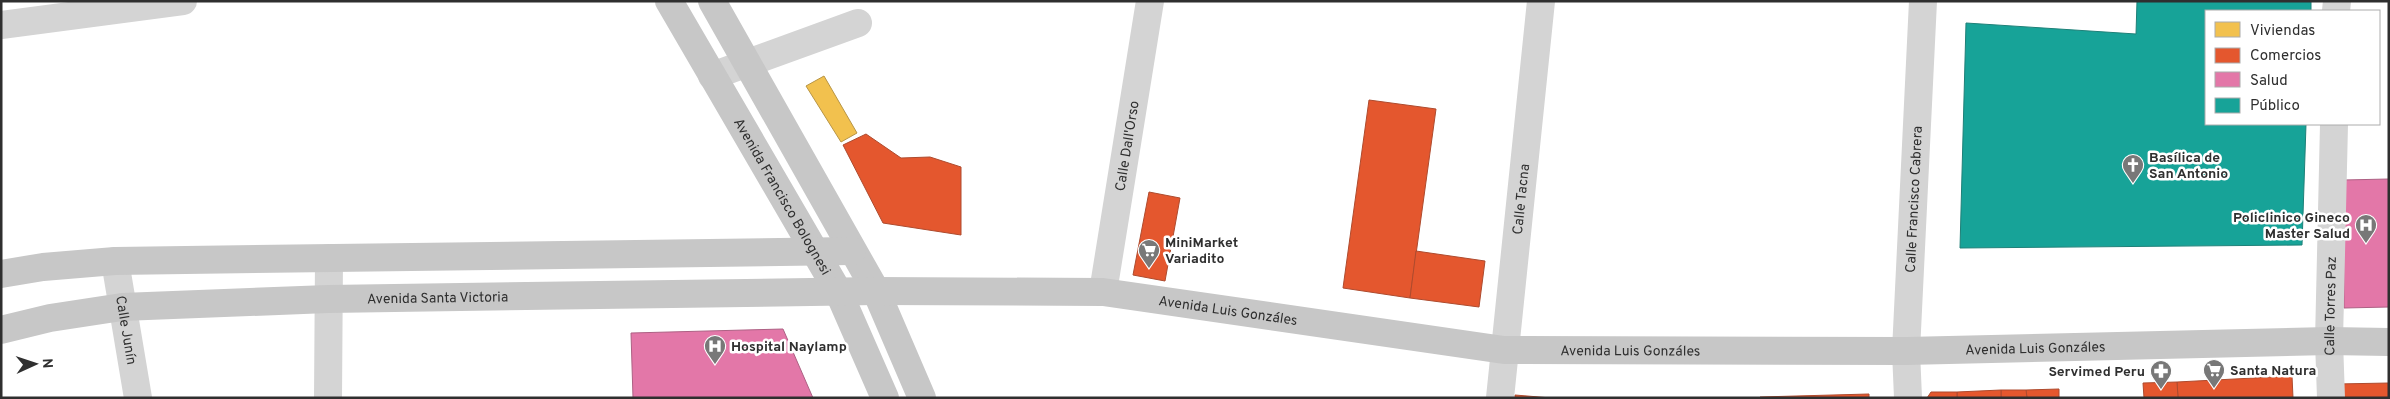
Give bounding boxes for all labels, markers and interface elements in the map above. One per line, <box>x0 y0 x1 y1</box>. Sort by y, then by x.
legend <box>2205 10 2380 125</box>
text: Viviendas <box>2250 22 2315 41</box>
text: Comercios <box>2250 47 2321 66</box>
text: Salud <box>2250 72 2288 91</box>
text: Público <box>2250 97 2300 116</box>
street label: Calle Dall'Orso <box>1112 99 1144 193</box>
street label: Avenida Francisco Bolognesi <box>729 115 834 279</box>
street label: Calle Francisco Cabrera <box>1903 125 1927 273</box>
place label: Basílica de San Antonio <box>2149 150 2228 183</box>
church icon: Basílica de San Antonio <box>2121 153 2145 184</box>
street label: Calle Tacna <box>1510 163 1534 236</box>
place label: Policlinico Gineco Master Salud <box>2233 210 2350 243</box>
hospital icon: Policlinico Gineco Master Salud <box>2354 213 2378 244</box>
place label: MiniMarket Variadito <box>1165 235 1238 268</box>
supermarket icon: MiniMarket Variadito <box>1137 238 1161 269</box>
street label: Calle Torres Paz <box>2322 256 2341 356</box>
street label: Avenida Santa Victoria <box>367 289 508 308</box>
street label: Avenida Luis Gonzáles <box>1157 293 1299 330</box>
street label: Calle Junín <box>111 295 139 366</box>
hospital icon: Hospital Naylamp <box>703 334 727 365</box>
north arrow <box>10 339 60 389</box>
place label: Hospital Naylamp <box>731 339 847 356</box>
street label: Avenida Luis Gonzáles <box>1965 339 2106 360</box>
street label: Avenida Luis Gonzáles <box>1560 343 1700 360</box>
text: N <box>38 358 55 369</box>
supermarket icon: Santa Natura <box>2202 358 2226 389</box>
pharmacy icon: Servimed Peru <box>2149 359 2173 390</box>
place label: Santa Natura <box>2230 363 2316 380</box>
place label: Servimed Peru <box>2048 364 2145 381</box>

